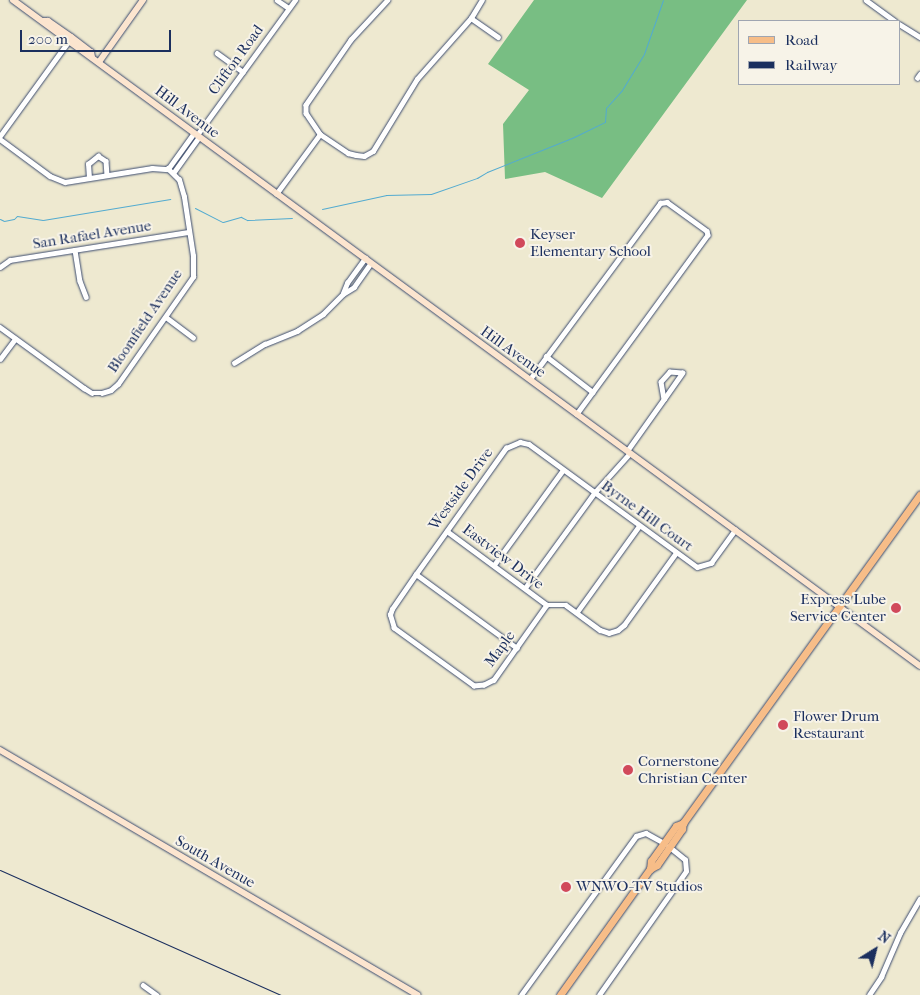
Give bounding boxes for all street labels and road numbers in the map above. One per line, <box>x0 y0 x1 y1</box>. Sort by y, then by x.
street label: Clifton Road <box>205 22 267 98</box>
street label: Hill Avenue <box>151 82 223 142</box>
street label: San Rafael Avenue <box>31 217 153 253</box>
street label: Bloomfield Avenue <box>104 266 186 376</box>
street label: Hill Avenue <box>477 322 549 382</box>
street label: Westside Drive <box>425 444 497 534</box>
street label: Byrne Hill Court <box>598 477 696 555</box>
street label: Eastview Drive <box>459 521 547 593</box>
street label: Maple <box>481 627 519 671</box>
street label: South Avenue <box>172 832 258 892</box>

